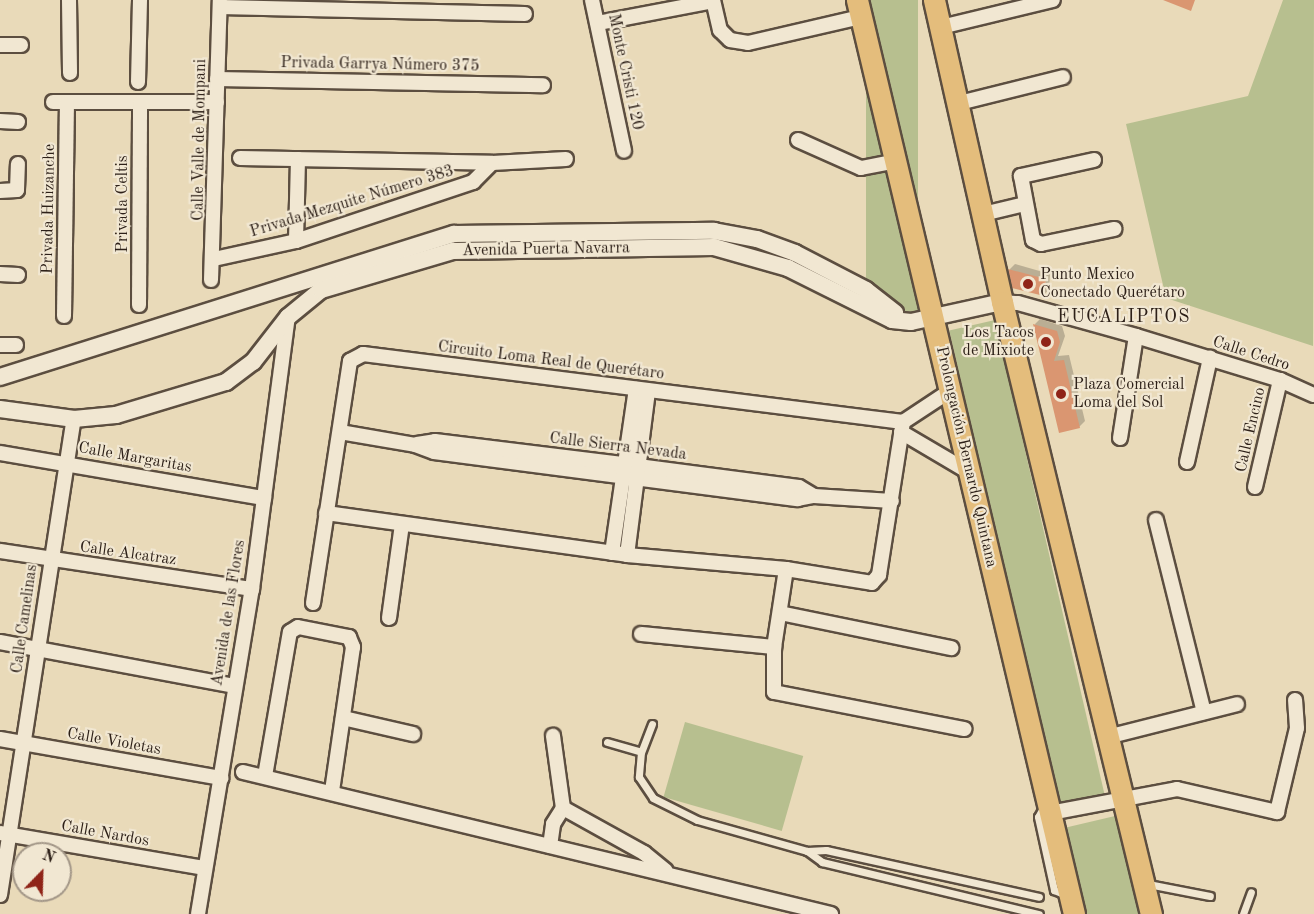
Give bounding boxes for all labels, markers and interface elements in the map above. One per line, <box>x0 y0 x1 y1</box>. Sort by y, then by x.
street label: Monte Cristi 120 <box>603 12 647 132</box>
street label: Privada Garrya Número 375 <box>280 54 480 76</box>
street label: Calle Valle de Mompani <box>189 59 211 221</box>
street label: Privada Huizanche <box>38 144 60 274</box>
street label: Privada Celtis <box>113 155 133 253</box>
street label: Privada Mezquite Número 383 <box>248 162 456 242</box>
street label: Avenida Puerta Navarra <box>462 239 630 261</box>
place label: Punto Mexico Conectado Querétaro <box>1040 265 1185 303</box>
marker: Punto Mexico Conectado Querétaro <box>1021 277 1035 291</box>
district label: EUCALIPTOS <box>1057 306 1191 328</box>
place label: Los Tacos de Mixiote <box>963 323 1034 361</box>
street label: Calle Cedro <box>1210 333 1292 375</box>
marker: Los Tacos de Mixiote <box>1039 335 1053 349</box>
street label: Circuito Loma Real de Querétaro <box>437 338 665 384</box>
street label: Prolongación Bernardo Quintana <box>931 344 1001 570</box>
place label: Plaza Comercial Loma del Sol <box>1073 375 1184 413</box>
street label: Calle Encino <box>1232 386 1270 474</box>
marker: Plaza Comercial Loma del Sol <box>1054 387 1068 401</box>
street label: Calle Sierra Nevada <box>548 429 688 465</box>
street label: Calle Margaritas <box>77 439 193 477</box>
street label: Calle Alcatraz <box>78 538 178 570</box>
street label: Avenida de las Flores <box>208 539 250 687</box>
street label: Calle Camelinas <box>8 563 42 675</box>
street label: Calle Violetas <box>65 724 163 760</box>
street label: Calle Nardos <box>59 817 151 851</box>
north arrow <box>12 842 72 902</box>
text: N <box>39 848 57 867</box>

